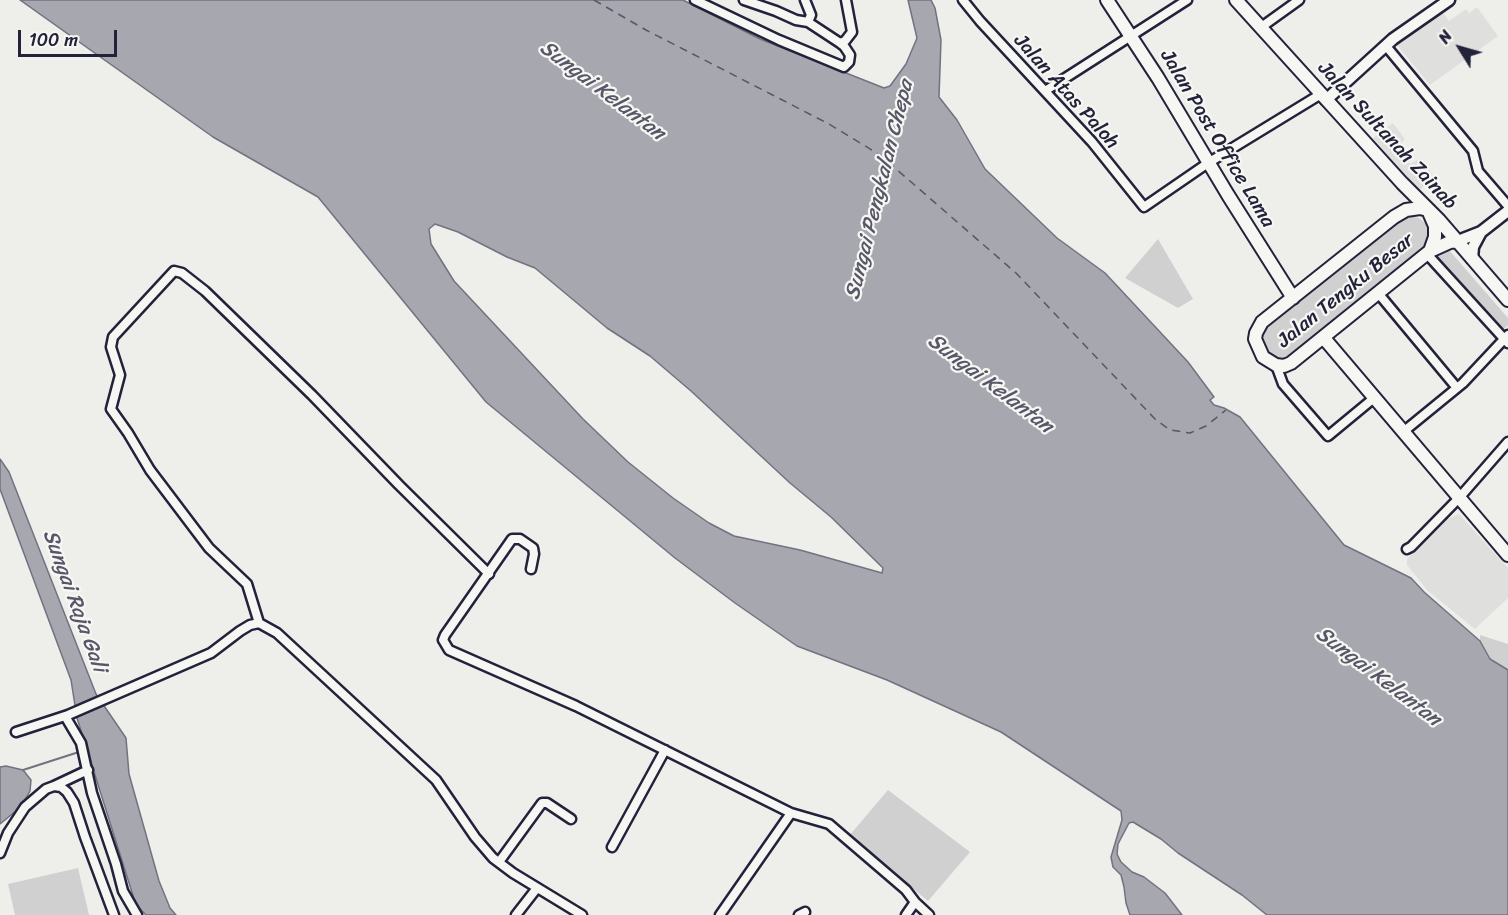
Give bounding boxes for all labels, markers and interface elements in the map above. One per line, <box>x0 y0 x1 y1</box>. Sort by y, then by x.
scale bar <box>21 18 120 56</box>
north arrow <box>1430 18 1490 78</box>
text: 100 m <box>29 24 78 56</box>
text: N <box>1430 24 1460 50</box>
street label: Jalan Atas Paloh <box>1008 30 1124 154</box>
water label: Sungai Kelantan <box>535 36 669 146</box>
street label: Jalan Post Office Lama <box>1154 46 1280 232</box>
street label: Jalan Sultanah Zainab <box>1312 57 1462 215</box>
water label: Sungai Pengkalan Chepa <box>841 78 919 302</box>
street label: Jalan Tengku Besar <box>1273 229 1419 353</box>
water label: Sungai Kelantan <box>923 329 1057 439</box>
water label: Sungai Raja Gali <box>37 526 111 676</box>
water label: Sungai Kelantan <box>1311 622 1445 732</box>

